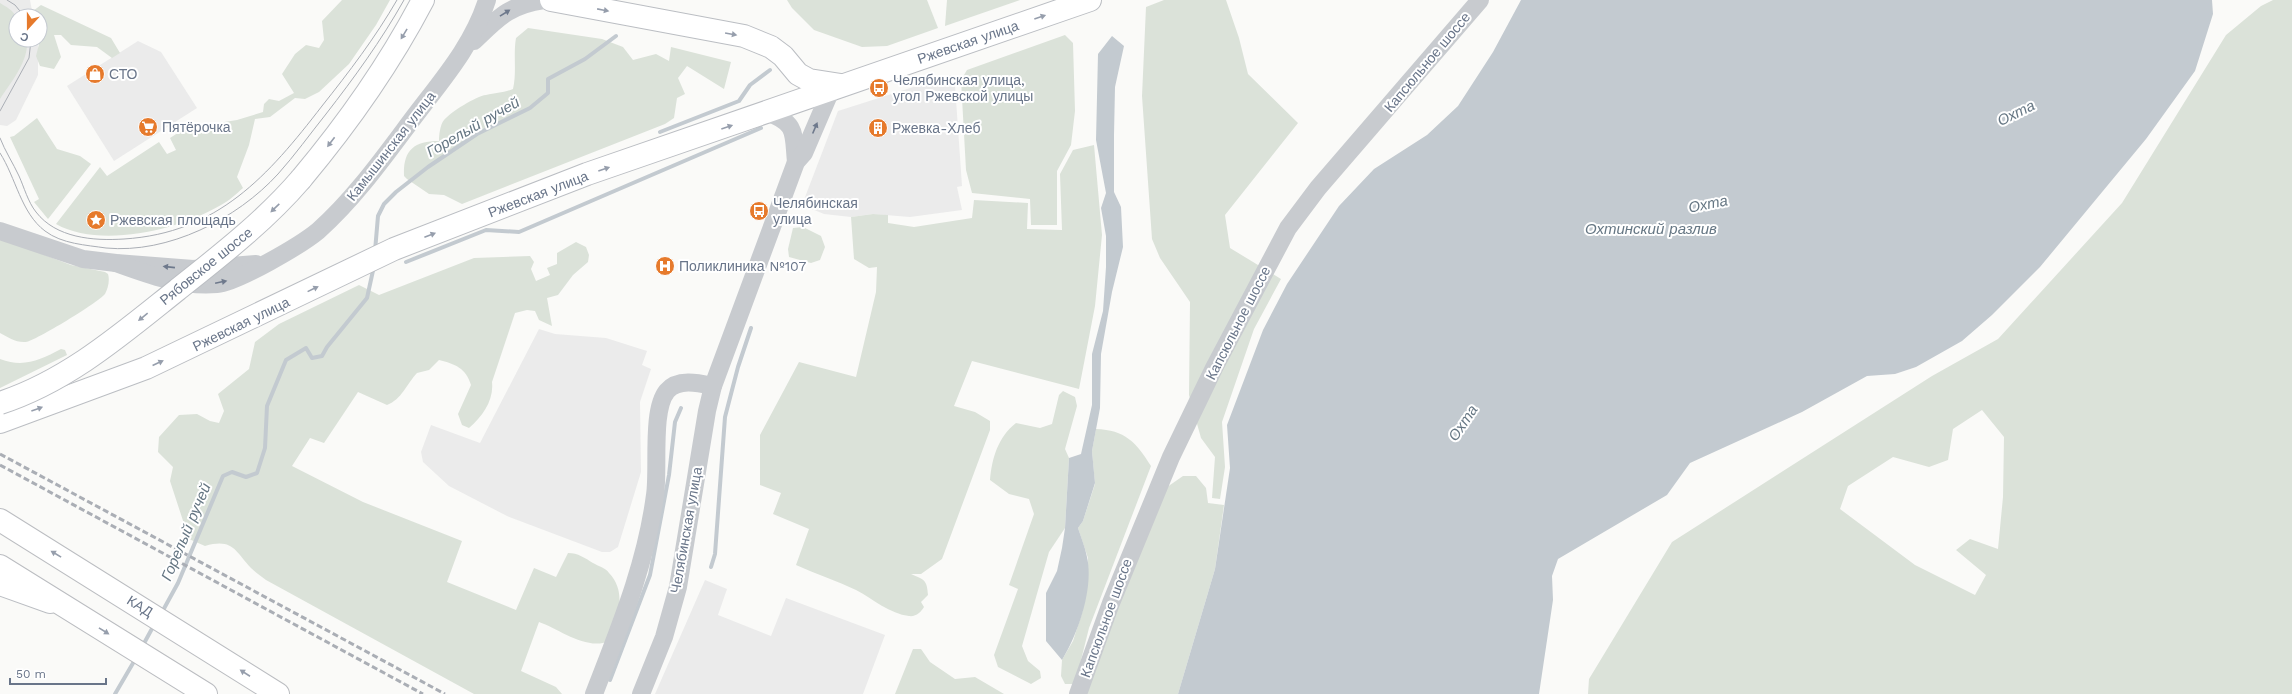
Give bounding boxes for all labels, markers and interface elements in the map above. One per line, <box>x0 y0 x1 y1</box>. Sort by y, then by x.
north arrow <box>8 8 48 48</box>
one-way arrow <box>597 8 609 14</box>
one-way arrow <box>499 9 511 16</box>
street label: Капсюльное шоссе <box>1381 9 1473 115</box>
one-way arrow <box>1034 14 1046 20</box>
street label: Ржевская улица <box>915 17 1021 67</box>
one-way arrow <box>401 28 408 40</box>
text: С <box>19 29 31 44</box>
one-way arrow <box>725 31 737 37</box>
shop icon: СТО <box>84 63 106 85</box>
place label: СТО <box>109 66 138 82</box>
place label: Челябинская улица, угол Ржевской улицы <box>893 72 1033 104</box>
bus stop icon: Челябинская улица, угол Ржевской улицы <box>868 77 890 99</box>
street label: Камышинская улица <box>343 88 439 204</box>
water label: Горелый ручей <box>423 93 523 161</box>
water label: Охта <box>1994 96 2038 130</box>
supermarket icon: Пятёрочка <box>137 116 159 138</box>
building icon: Ржевка-Хлеб <box>867 117 889 139</box>
place label: Пятёрочка <box>162 119 231 135</box>
place label: Ржевка-Хлеб <box>892 120 980 136</box>
one-way arrow <box>812 123 818 134</box>
one-way arrow <box>721 124 733 130</box>
one-way arrow <box>327 136 336 147</box>
one-way arrow <box>598 165 610 171</box>
street label: Ржевская улица <box>486 167 590 220</box>
water label: Охта <box>1687 191 1729 217</box>
place label: Челябинская улица <box>773 195 858 227</box>
bus stop icon: Челябинская улица <box>748 200 770 222</box>
one-way arrow <box>270 203 280 213</box>
place icon: Ржевская площадь <box>85 209 107 231</box>
place label: Ржевская площадь <box>110 212 236 228</box>
water label: Охтинский разлив <box>1585 220 1717 238</box>
street label: Рябовское шоссе <box>157 224 255 308</box>
one-way arrow <box>425 232 437 238</box>
hospital icon: Поликлиника №107 <box>654 255 676 277</box>
place label: Поликлиника №107 <box>679 258 807 274</box>
one-way arrow <box>163 263 175 270</box>
street label: Капсюльное шоссе <box>1202 263 1274 382</box>
one-way arrow <box>214 279 227 285</box>
one-way arrow <box>308 286 319 292</box>
street label: Ржевская улица <box>190 294 292 354</box>
one-way arrow <box>137 313 148 322</box>
one-way arrow <box>152 360 164 366</box>
water label: Охта <box>1444 402 1482 444</box>
one-way arrow <box>31 405 43 411</box>
street label: Челябинская улица <box>667 465 705 594</box>
water label: Горелый ручей <box>157 480 215 584</box>
one-way arrow <box>51 550 61 558</box>
street label: Капсюльное шоссе <box>1077 556 1135 679</box>
street label: КАД <box>124 592 156 620</box>
one-way arrow <box>98 627 110 634</box>
scale bar <box>10 660 106 686</box>
text: 50 m <box>16 667 46 681</box>
one-way arrow <box>240 669 251 676</box>

